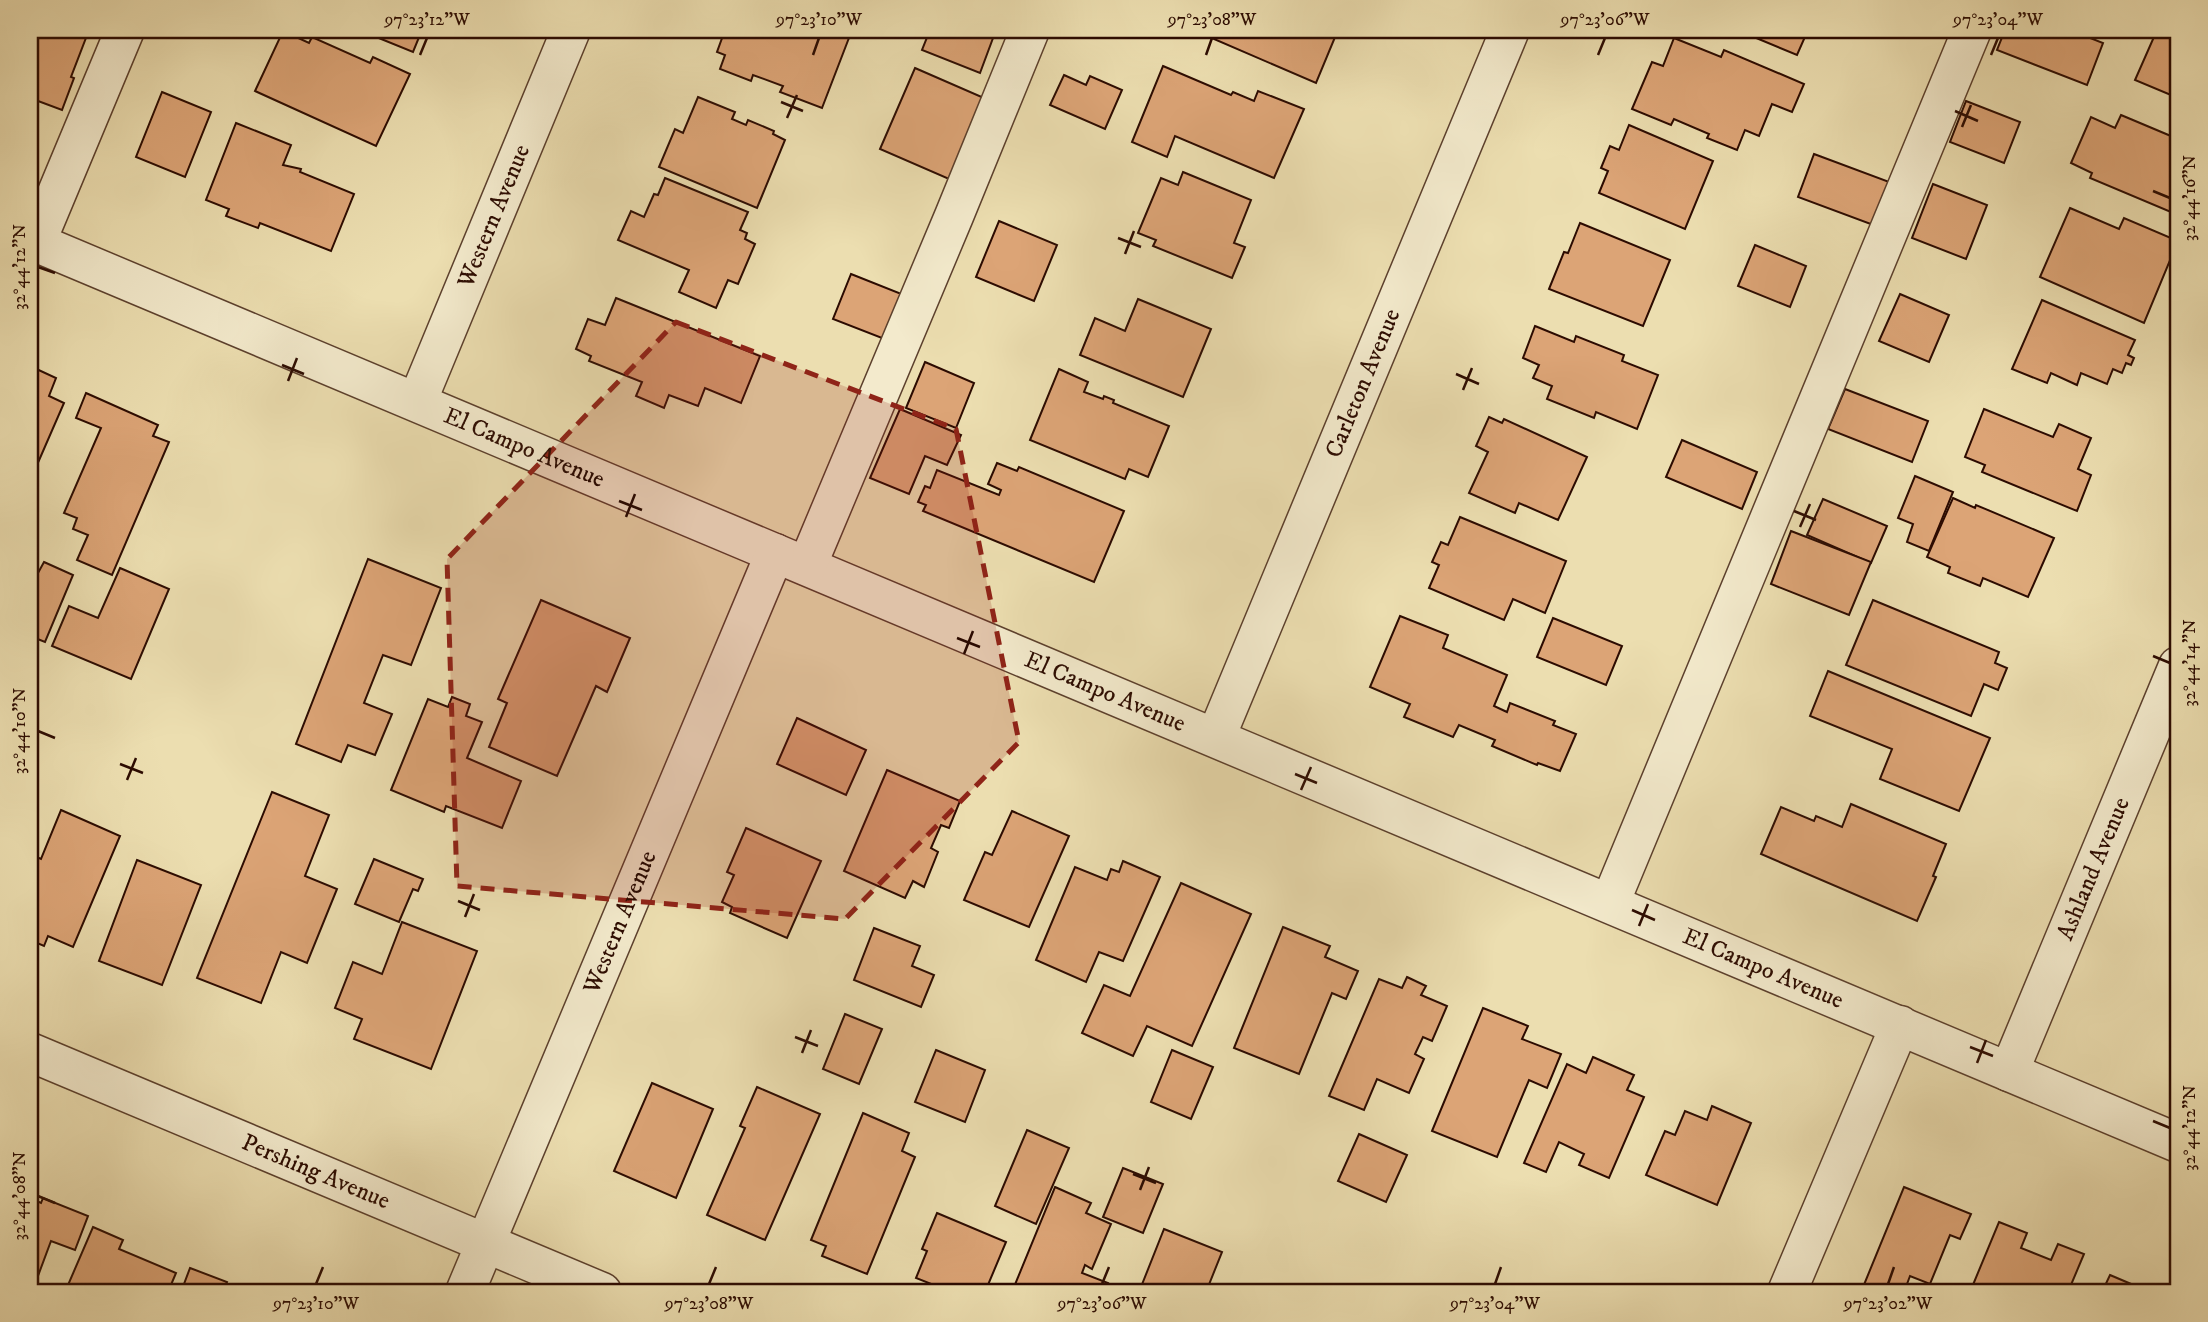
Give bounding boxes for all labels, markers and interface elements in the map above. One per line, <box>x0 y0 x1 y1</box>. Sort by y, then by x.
text: 97°23'12"W <box>383 9 470 31</box>
text: 97°23'10"W <box>775 9 863 31</box>
text: 97°23'08"W <box>1167 9 1257 31</box>
text: 97°23'06"W <box>1560 9 1650 31</box>
text: 97°23'04"W <box>1952 9 2043 31</box>
street label: Western Avenue <box>451 140 537 293</box>
text: 32°44'16"N <box>2179 155 2201 241</box>
text: 32°44'12"N <box>9 224 31 310</box>
street label: Carleton Avenue <box>1319 304 1407 462</box>
street label: El Campo Avenue <box>439 401 609 495</box>
text: 32°44'14"N <box>2179 619 2201 707</box>
street label: El Campo Avenue <box>1020 645 1190 739</box>
text: 32°44'10"N <box>9 687 31 774</box>
street label: Ashland Avenue <box>2050 793 2137 945</box>
street label: Western Avenue <box>576 846 663 999</box>
street label: El Campo Avenue <box>1678 921 1848 1016</box>
text: 32°44'12"N <box>2179 1085 2201 1171</box>
street label: Pershing Avenue <box>237 1128 395 1216</box>
text: 32°44'08"N <box>9 1151 31 1241</box>
text: 97°23'10"W <box>272 1293 360 1315</box>
text: 97°23'08"W <box>664 1293 754 1315</box>
text: 97°23'06"W <box>1057 1293 1147 1315</box>
text: 97°23'04"W <box>1449 1293 1540 1315</box>
text: 97°23'02"W <box>1843 1293 1933 1315</box>

